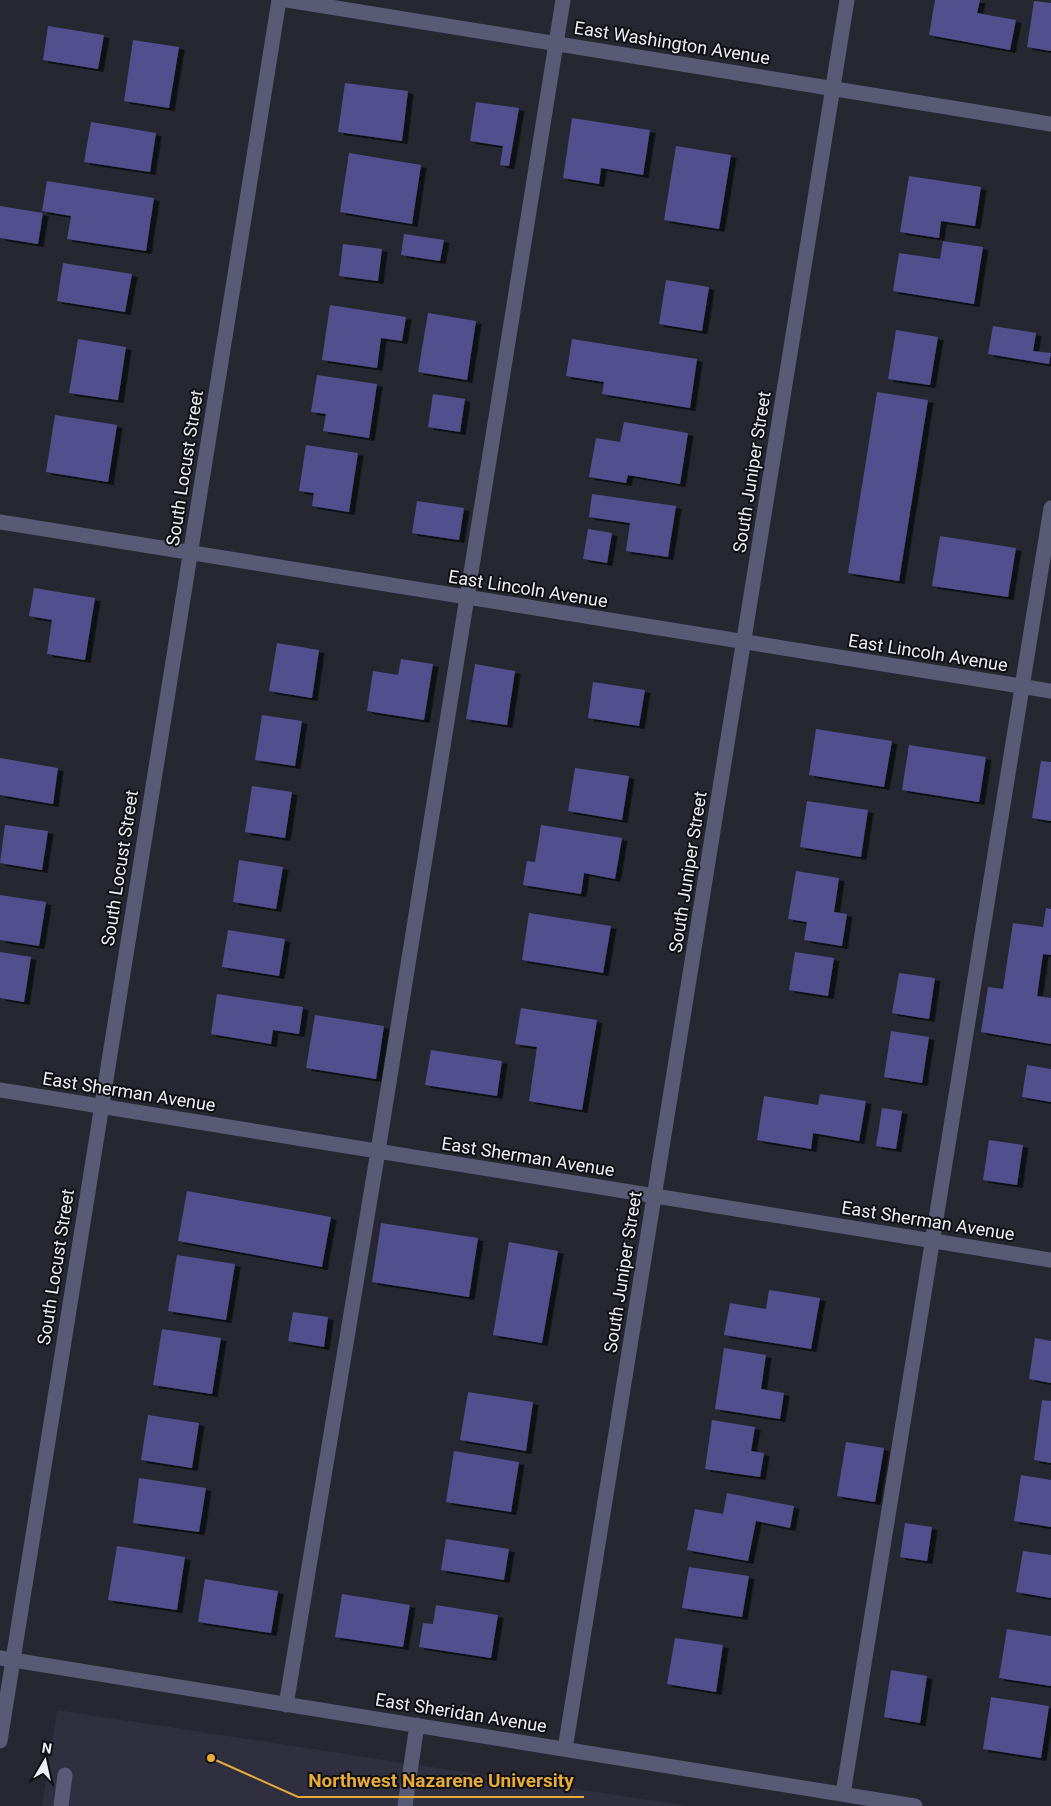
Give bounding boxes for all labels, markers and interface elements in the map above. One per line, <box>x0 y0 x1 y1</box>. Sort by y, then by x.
street label: East Washington Avenue <box>573 17 772 68</box>
street label: South Locust Street <box>162 388 207 547</box>
street label: South Juniper Street <box>728 390 775 554</box>
street label: East Lincoln Avenue <box>447 566 609 611</box>
street label: East Lincoln Avenue <box>847 630 1009 675</box>
street label: South Locust Street <box>97 788 142 947</box>
street label: South Juniper Street <box>664 790 711 954</box>
street label: East Sherman Avenue <box>41 1067 217 1116</box>
street label: East Sherman Avenue <box>440 1132 616 1181</box>
street label: South Locust Street <box>33 1187 78 1346</box>
street label: South Juniper Street <box>599 1190 646 1354</box>
street label: East Sherman Avenue <box>840 1196 1016 1245</box>
street label: East Sheridan Avenue <box>374 1689 548 1736</box>
north arrow <box>20 1736 70 1786</box>
text: N <box>41 1739 53 1757</box>
callout: Northwest Nazarene University <box>298 1763 584 1797</box>
text: Northwest Nazarene University <box>308 1769 574 1792</box>

